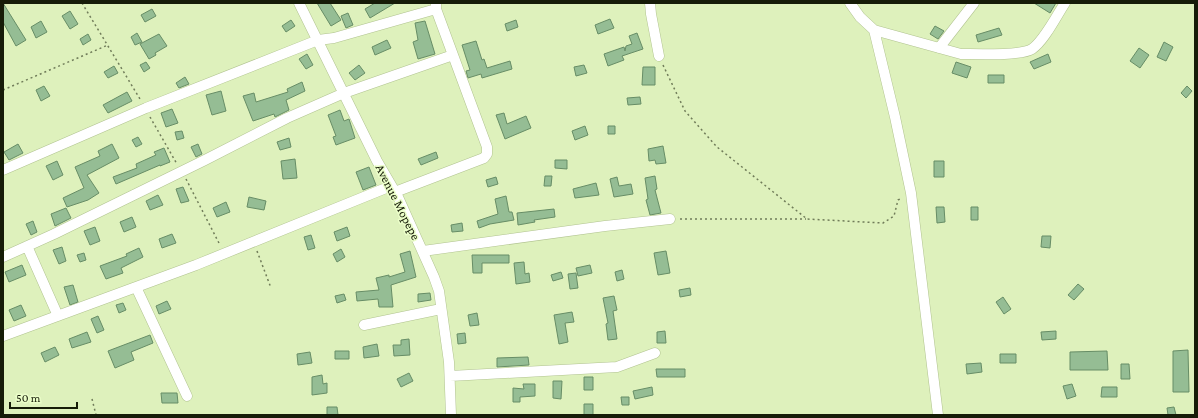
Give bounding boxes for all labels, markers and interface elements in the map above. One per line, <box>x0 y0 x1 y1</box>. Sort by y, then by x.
street label: Avenue Mopepe <box>372 162 424 243</box>
scale bar <box>10 384 77 410</box>
text: 50 m <box>16 391 41 405</box>

